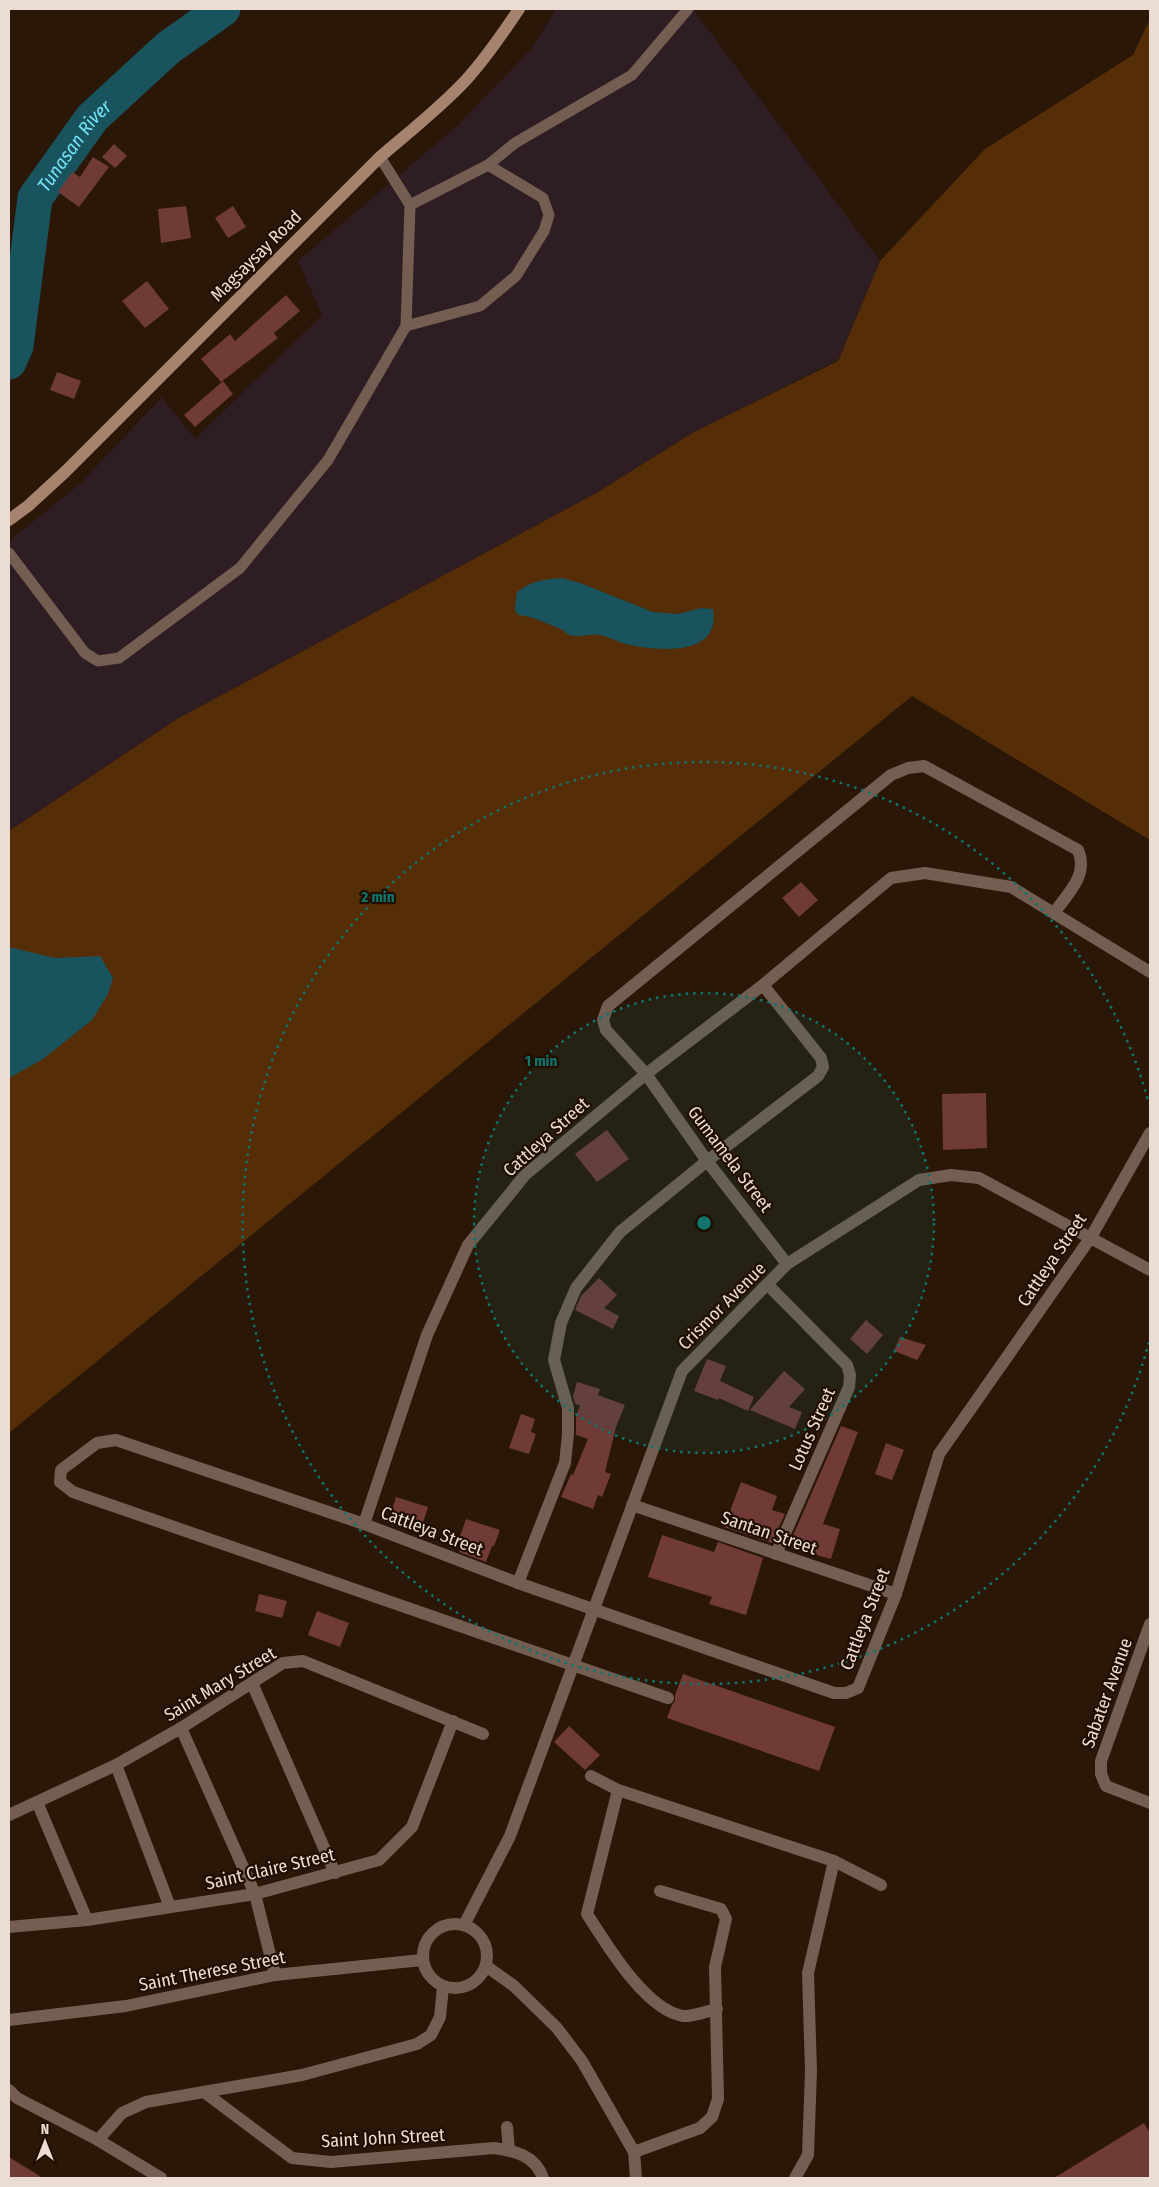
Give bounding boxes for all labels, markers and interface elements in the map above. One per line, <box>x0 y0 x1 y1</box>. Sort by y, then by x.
water label: Tunasan River <box>32 94 117 196</box>
street label: Magsaysay Road <box>206 206 306 306</box>
text: 2 min <box>360 888 395 906</box>
text: 1 min <box>525 1052 557 1070</box>
street label: Cattleya Street <box>499 1093 594 1181</box>
street label: Gumamela Street <box>683 1102 777 1216</box>
street label: Cattleya Street <box>1013 1209 1091 1311</box>
centre of rings <box>695 1214 713 1232</box>
street label: Crismor Avenue <box>673 1257 771 1355</box>
street label: Lotus Street <box>784 1384 840 1474</box>
street label: Cattleya Street <box>378 1501 486 1561</box>
street label: Santan Street <box>718 1506 820 1560</box>
street label: Cattleya Street <box>835 1565 895 1673</box>
street label: Sabater Avenue <box>1077 1635 1137 1751</box>
street label: Saint Mary Street <box>160 1642 280 1726</box>
street label: Saint Claire Street <box>203 1843 337 1895</box>
street label: Saint Therese Street <box>137 1946 287 1996</box>
north arrow <box>20 2117 70 2167</box>
text: N <box>41 2121 49 2138</box>
street label: Saint John Street <box>321 2124 445 2152</box>

